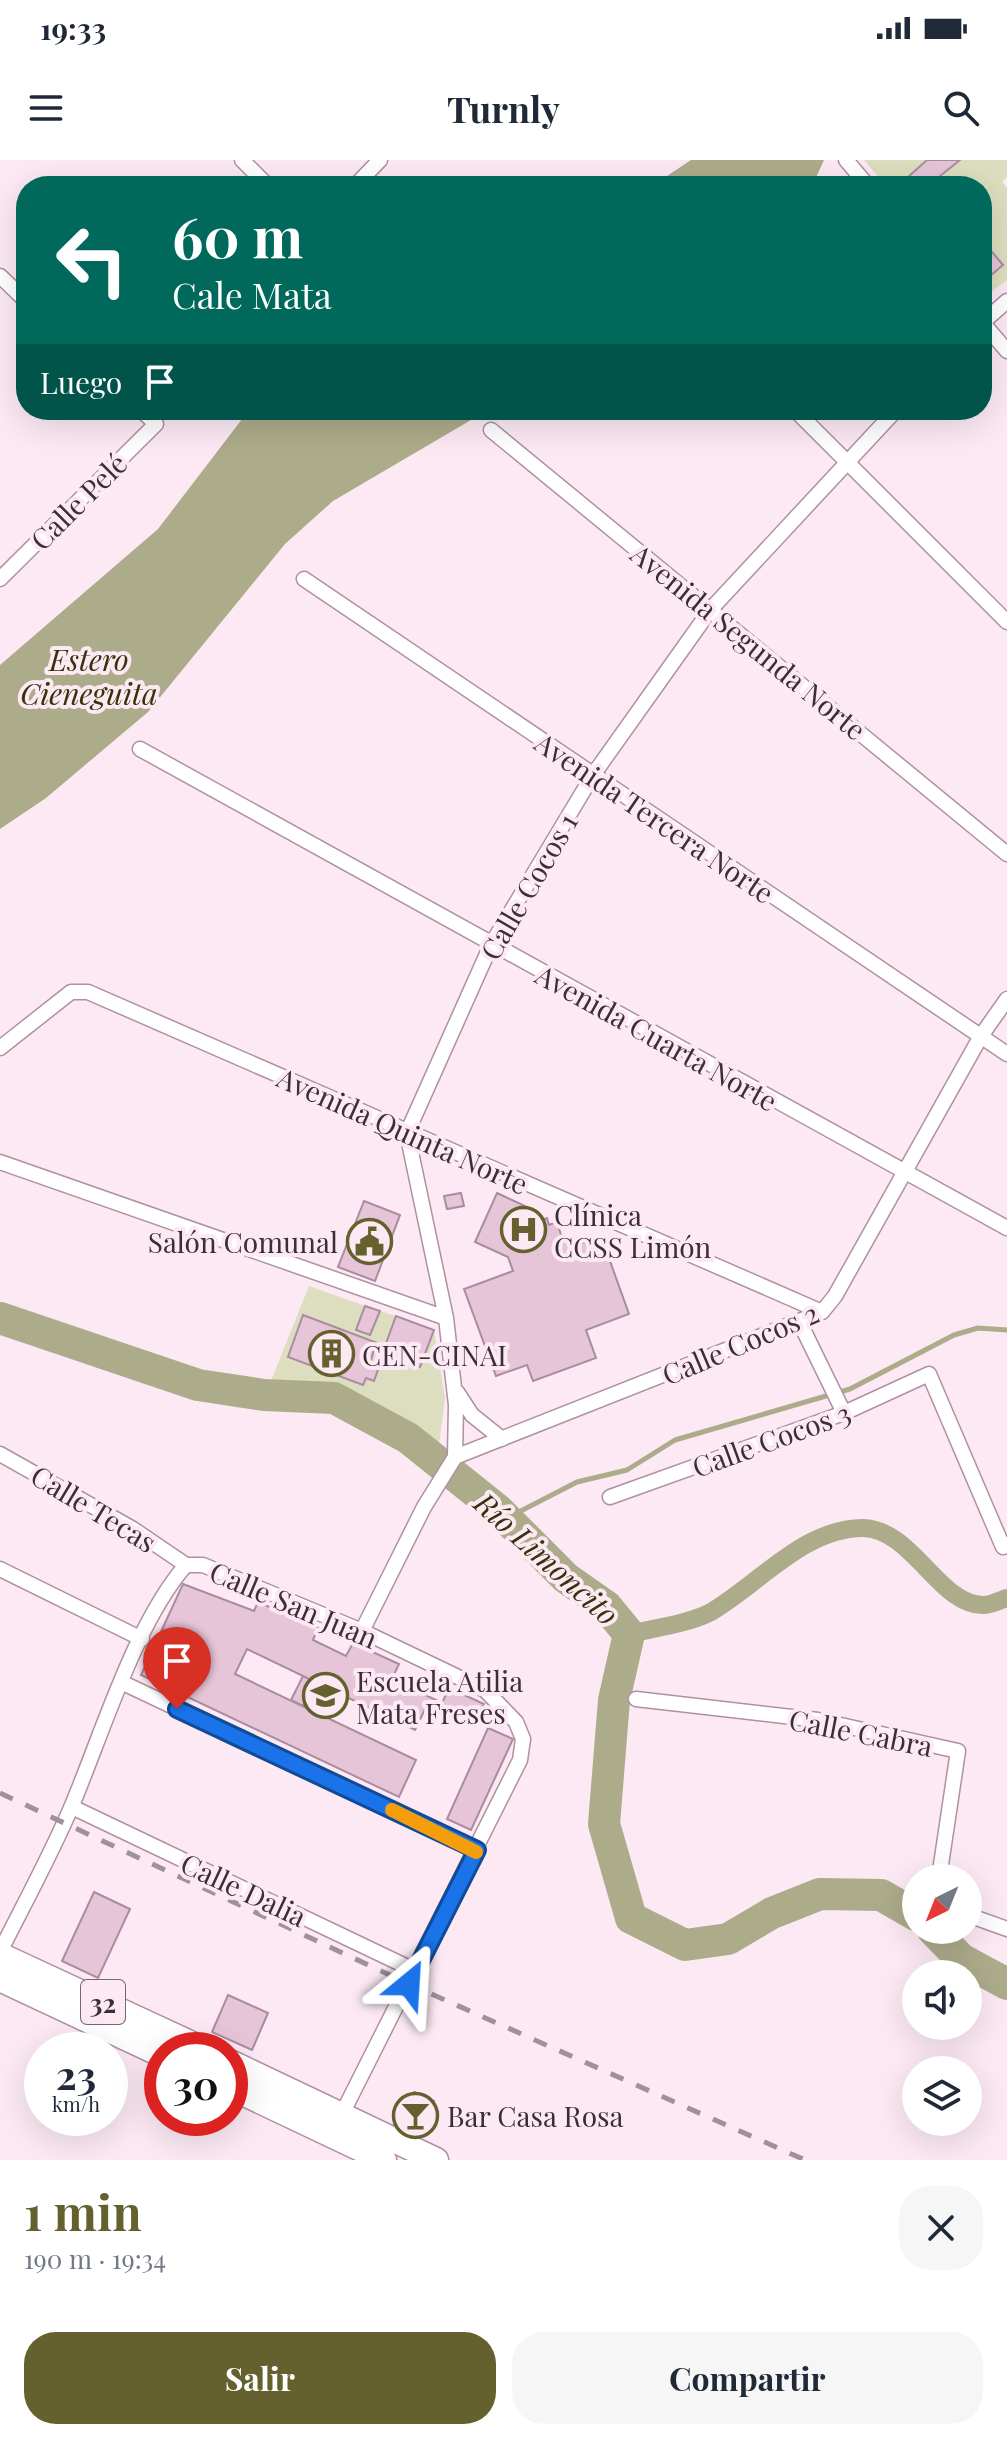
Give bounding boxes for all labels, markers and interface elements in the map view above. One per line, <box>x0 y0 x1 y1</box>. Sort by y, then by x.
text: 19:33 <box>40 8 106 48</box>
text: Turnly <box>447 84 560 132</box>
icon: menu <box>24 86 68 130</box>
icon: search <box>939 86 983 130</box>
text: 60 m <box>172 198 303 273</box>
icon: left <box>40 208 144 312</box>
text: Cale Mata <box>172 270 332 318</box>
icon: arrive <box>138 360 182 404</box>
text: Luego <box>40 362 122 402</box>
street label: Calle Pelé <box>22 445 134 557</box>
street label: Avenida Segunda Norte <box>623 534 874 747</box>
water label: Estero Cieneguita <box>20 639 158 713</box>
street label: Avenida Tercera Norte <box>528 723 782 911</box>
street label: Calle Cocos 1 <box>471 806 585 966</box>
street label: Avenida Cuarta Norte <box>529 955 784 1119</box>
street label: Avenida Quinta Norte <box>271 1058 534 1202</box>
place label: Clínica CCSS Limón <box>554 1196 712 1265</box>
hospital icon: Clínica CCSS Limón <box>499 1206 547 1254</box>
public building icon: Salón Comunal <box>345 1217 393 1265</box>
place label: Salón Comunal <box>148 1223 338 1260</box>
street label: Calle Cocos 2 <box>656 1293 824 1393</box>
building icon: CEN-CINAI <box>307 1330 355 1378</box>
place label: CEN-CINAI <box>362 1336 507 1373</box>
street label: Calle Cocos 3 <box>687 1393 855 1485</box>
street label: Calle Tecas <box>25 1456 163 1560</box>
water label: Río Limoncito <box>466 1482 628 1633</box>
street label: Calle San Juan <box>205 1552 384 1656</box>
pin <box>143 1627 211 1709</box>
icon: arrive <box>155 1639 199 1683</box>
place label: Escuela Atilia Mata Freses <box>356 1662 523 1731</box>
school or university icon: Escuela Atilia Mata Freses <box>301 1672 349 1720</box>
street label: Calle Cabra <box>786 1700 936 1764</box>
street label: Calle Dalia <box>175 1844 313 1934</box>
north arrow <box>902 1864 982 1944</box>
map controls <box>902 1864 982 2136</box>
position arrow <box>367 1942 451 2026</box>
button: sound <box>902 1960 982 2040</box>
road number: 32 <box>81 1980 125 2024</box>
speed limit sign: 30 <box>144 2032 248 2136</box>
text: 23 <box>56 2047 96 2100</box>
button: layers <box>902 2056 982 2136</box>
text: km/h <box>52 2090 100 2117</box>
bar icon: Bar Casa Rosa <box>392 2091 440 2139</box>
place label: Bar Casa Rosa <box>447 2097 624 2134</box>
text: 1 min <box>24 2179 142 2243</box>
button: close <box>899 2186 983 2270</box>
text: 190 m · 19:34 <box>24 2241 166 2276</box>
button: Salir <box>24 2332 496 2424</box>
button: Compartir <box>512 2332 983 2424</box>

